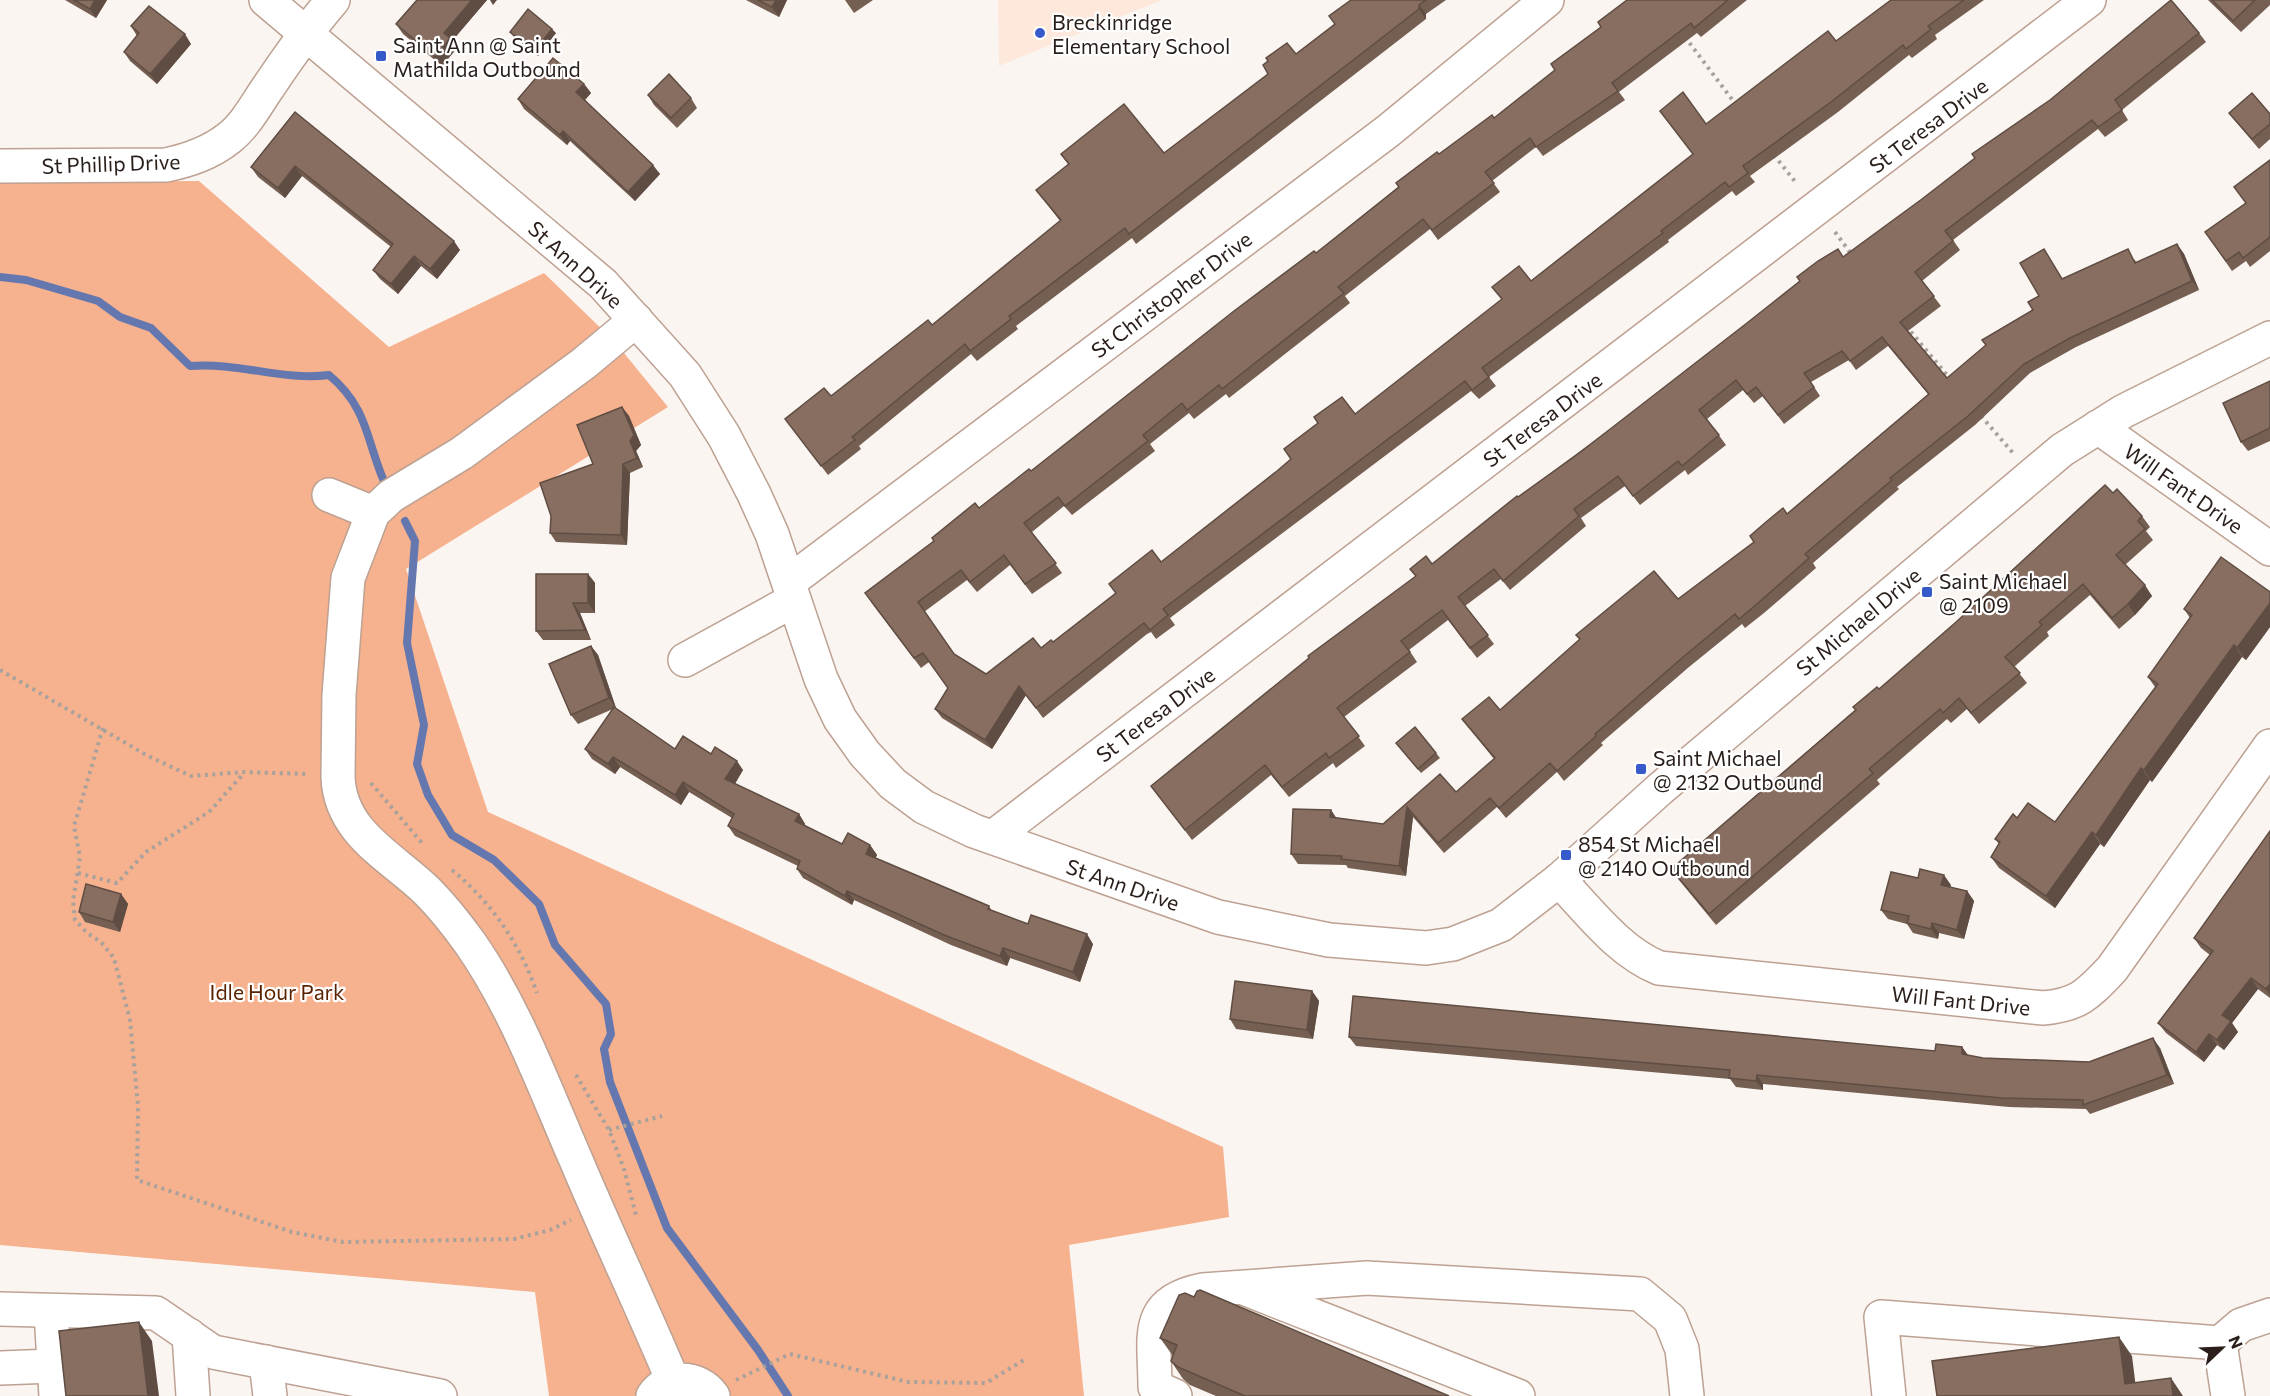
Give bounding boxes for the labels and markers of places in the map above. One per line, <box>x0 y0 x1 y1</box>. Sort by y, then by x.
place label: Breckinridge Elementary School <box>1052 9 1230 58</box>
marker: Breckinridge Elementary School <box>1033 26 1047 40</box>
place label: Saint Ann @ Saint Mathilda Outbound <box>393 32 581 81</box>
marker: Saint Ann @ Saint Mathilda Outbound <box>374 49 388 63</box>
place label: Saint Michael @ 2109 <box>1939 568 2068 617</box>
marker: Saint Michael @ 2109 <box>1920 585 1934 599</box>
place label: Saint Michael @ 2132 Outbound <box>1653 745 1822 794</box>
marker: Saint Michael @ 2132 Outbound <box>1634 762 1648 776</box>
place label: 854 St Michael @ 2140 Outbound <box>1578 831 1750 880</box>
marker: 854 St Michael @ 2140 Outbound <box>1559 848 1573 862</box>

